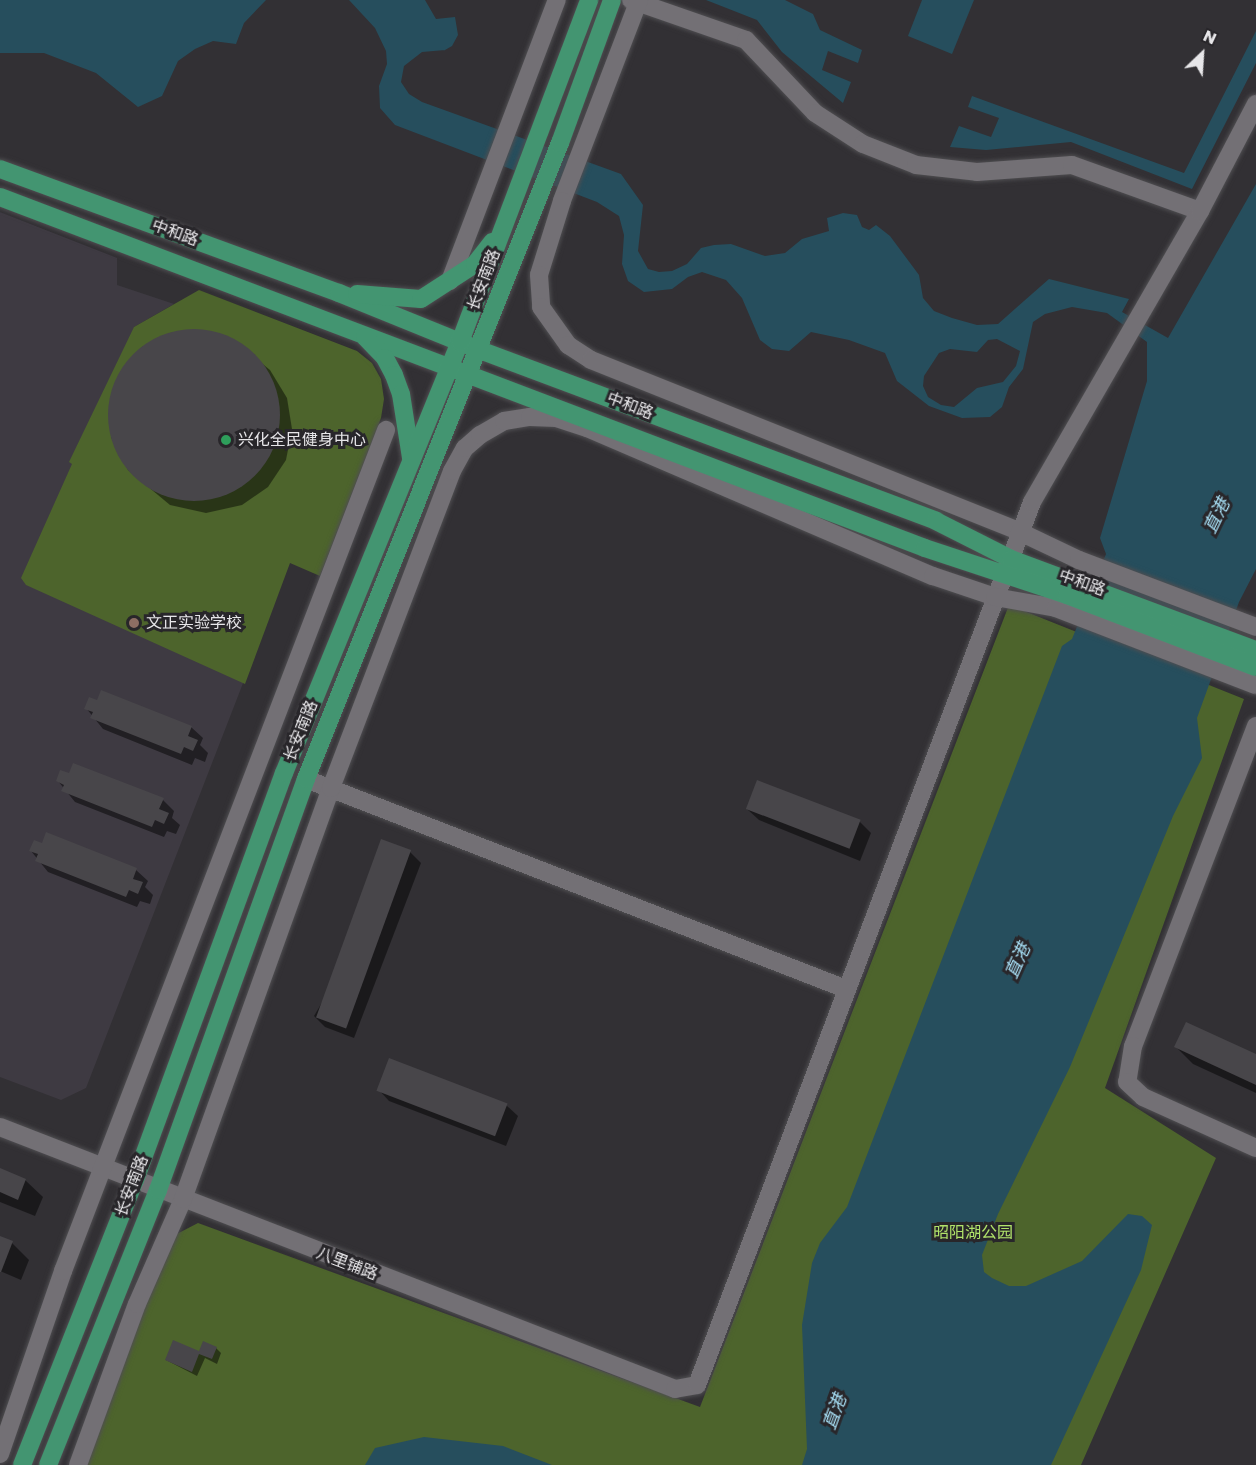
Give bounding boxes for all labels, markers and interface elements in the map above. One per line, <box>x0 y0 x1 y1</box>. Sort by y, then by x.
north arrow <box>1172 24 1232 84</box>
text: N <box>1199 24 1220 50</box>
street label: 中和路 <box>149 216 201 250</box>
street label: 长安南路 <box>464 247 504 313</box>
street label: 中和路 <box>604 388 656 424</box>
place label: 兴化全民健身中心 <box>238 430 366 450</box>
marker: 兴化全民健身中心 <box>219 433 233 447</box>
water label: 直港 <box>1199 495 1235 537</box>
street label: 中和路 <box>1056 566 1108 600</box>
place label: 文正实验学校 <box>146 613 242 633</box>
marker: 文正实验学校 <box>127 616 141 630</box>
street label: 长安南路 <box>280 698 322 764</box>
water label: 直港 <box>1001 940 1035 982</box>
street label: 长安南路 <box>112 1153 152 1219</box>
park label: 昭阳湖公园 <box>933 1223 1013 1243</box>
street label: 八里铺路 <box>314 1244 380 1284</box>
water label: 直港 <box>819 1391 851 1433</box>

